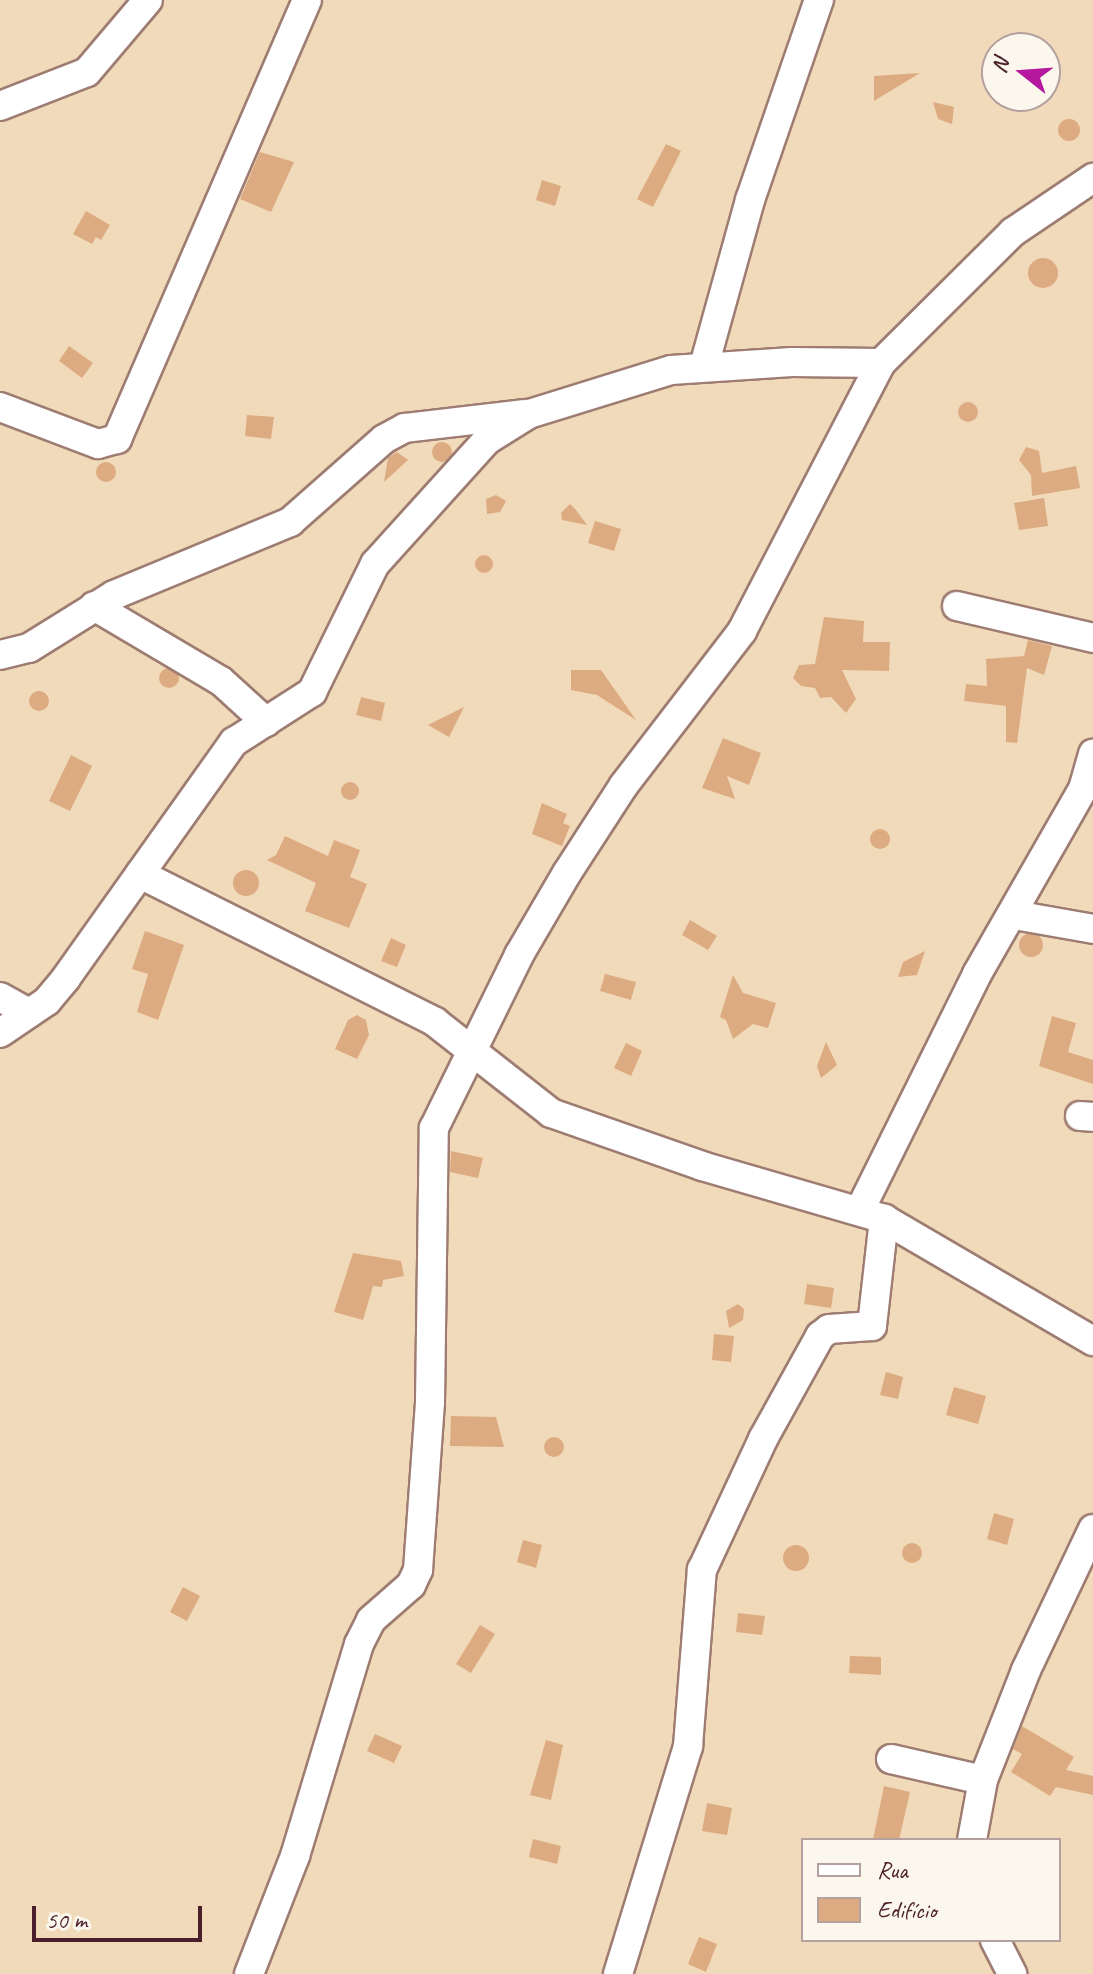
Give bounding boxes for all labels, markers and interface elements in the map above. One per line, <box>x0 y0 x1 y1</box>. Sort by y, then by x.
north arrow <box>981 32 1061 112</box>
text: N <box>985 55 1015 76</box>
legend <box>801 1838 1061 1942</box>
text: Rua <box>877 1855 908 1885</box>
scale bar <box>36 1890 206 1940</box>
text: Edifício <box>877 1895 937 1925</box>
text: 50 m <box>46 1905 87 1935</box>

